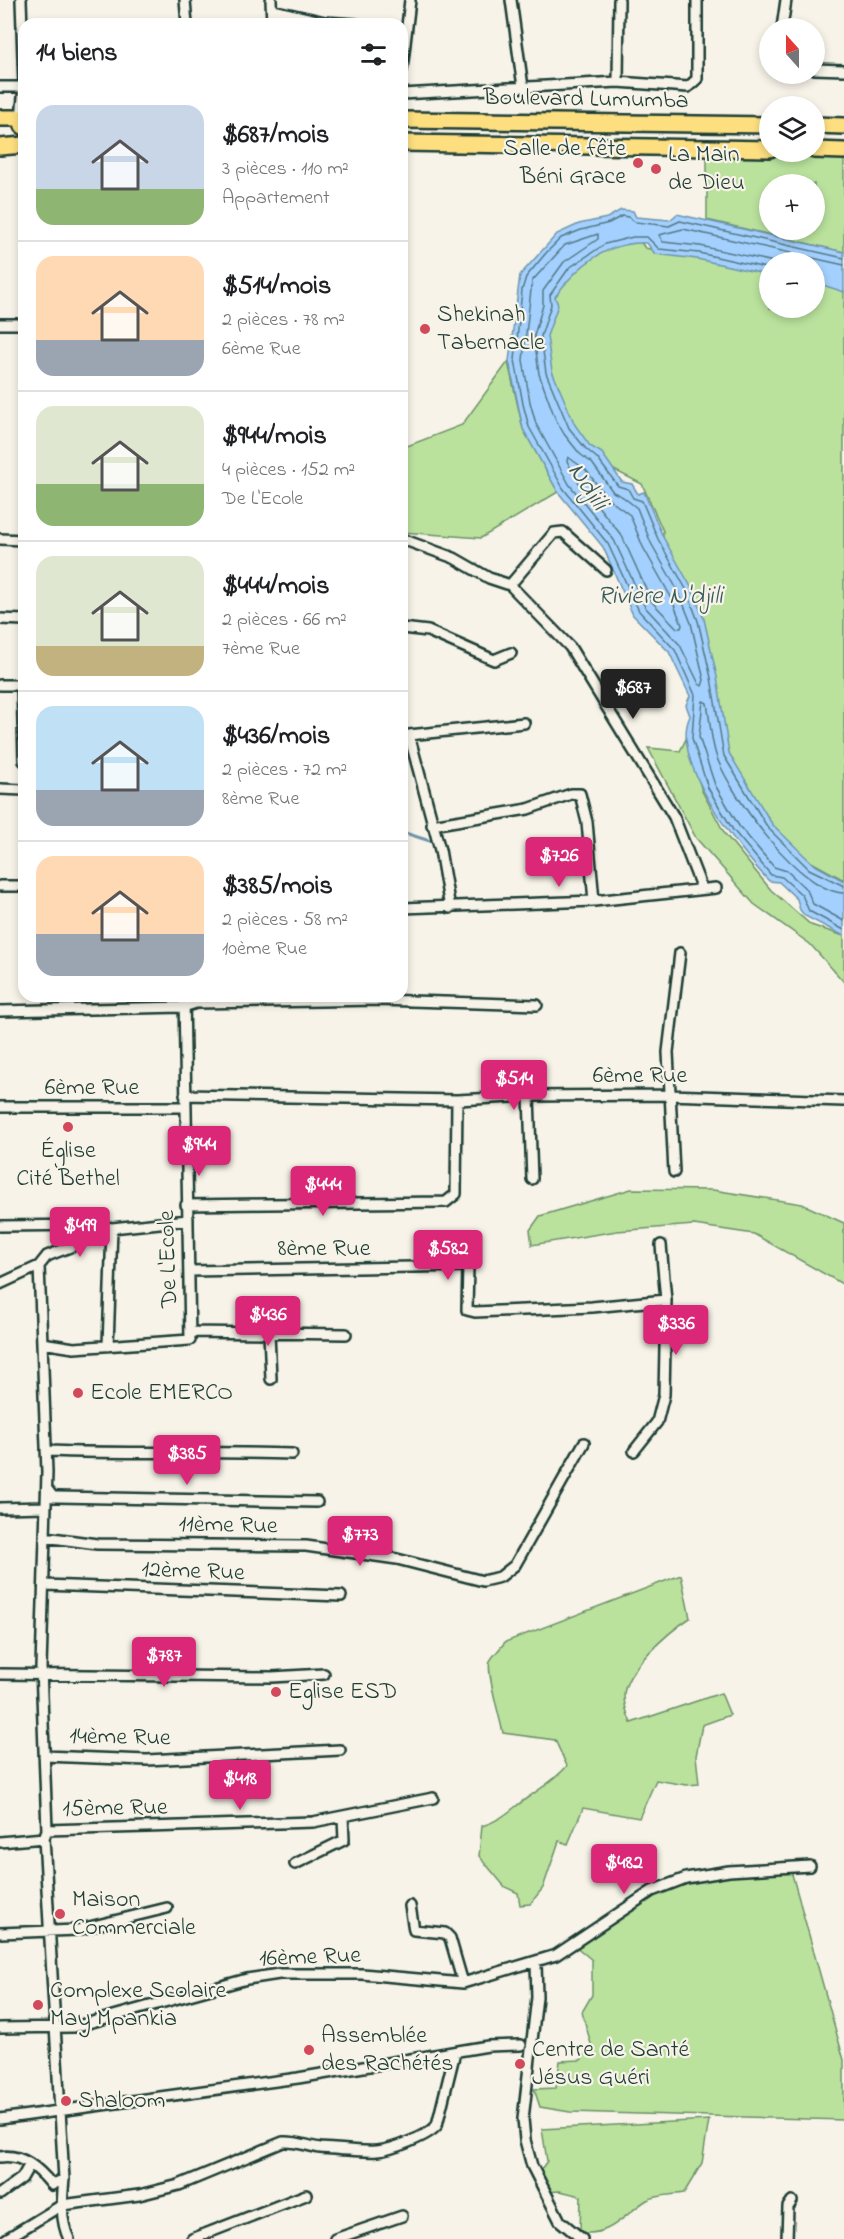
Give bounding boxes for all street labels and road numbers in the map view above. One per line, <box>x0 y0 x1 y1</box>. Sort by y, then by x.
street label: Boulevard Lumumba <box>482 81 689 119</box>
street label: 6ème Rue <box>593 1059 687 1094</box>
street label: 6ème Rue <box>45 1071 139 1106</box>
street label: De L'Ecole <box>150 1209 188 1309</box>
street label: 8ème Rue <box>278 1232 371 1267</box>
street label: 11ème Rue <box>178 1508 278 1544</box>
street label: 12ème Rue <box>141 1553 246 1591</box>
street label: 14ème Rue <box>69 1720 171 1756</box>
street label: 15ème Rue <box>62 1791 168 1827</box>
street label: 16ème Rue <box>258 1939 362 1977</box>

